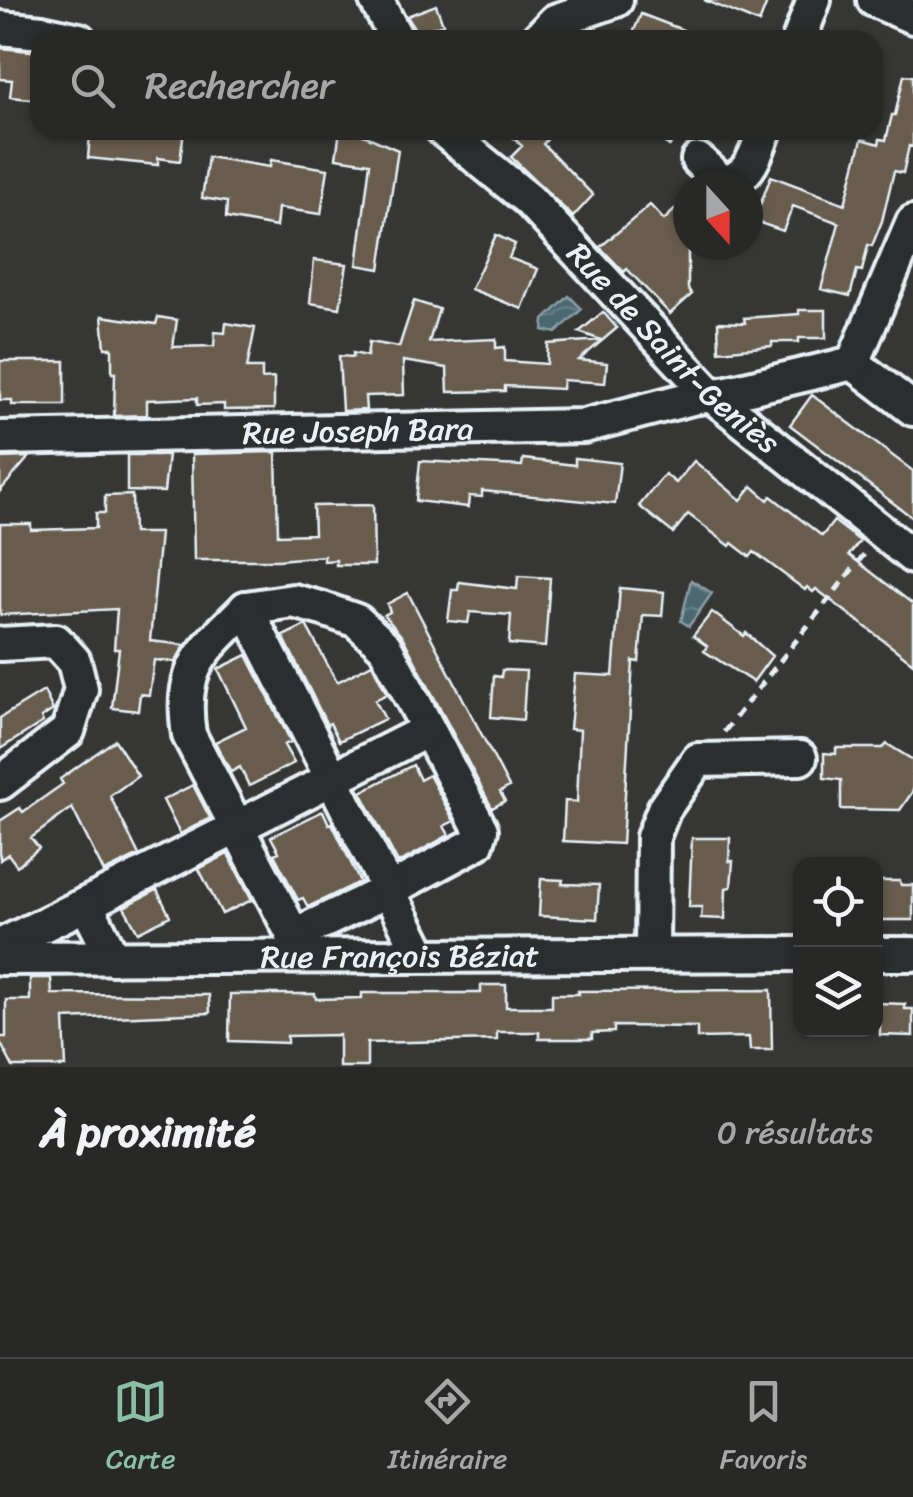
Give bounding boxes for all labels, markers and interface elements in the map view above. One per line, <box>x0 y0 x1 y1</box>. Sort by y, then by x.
search box <box>30 30 883 140</box>
text: Rechercher <box>145 52 334 119</box>
icon: search <box>65 58 120 113</box>
north arrow <box>673 170 763 260</box>
street label: Rue de Saint-Geniès <box>552 228 793 469</box>
street label: Rue Joseph Bara <box>242 400 474 462</box>
map controls <box>793 857 883 1037</box>
button: locate <box>793 857 883 947</box>
street label: Rue François Béziat <box>261 927 539 986</box>
button: layers <box>793 947 883 1037</box>
text: À proximité <box>40 1095 256 1169</box>
text: 0 résultats <box>717 1104 873 1161</box>
tab: Carte <box>106 1374 176 1483</box>
tab: Itinéraire <box>388 1374 508 1483</box>
tab: Favoris <box>720 1374 807 1483</box>

